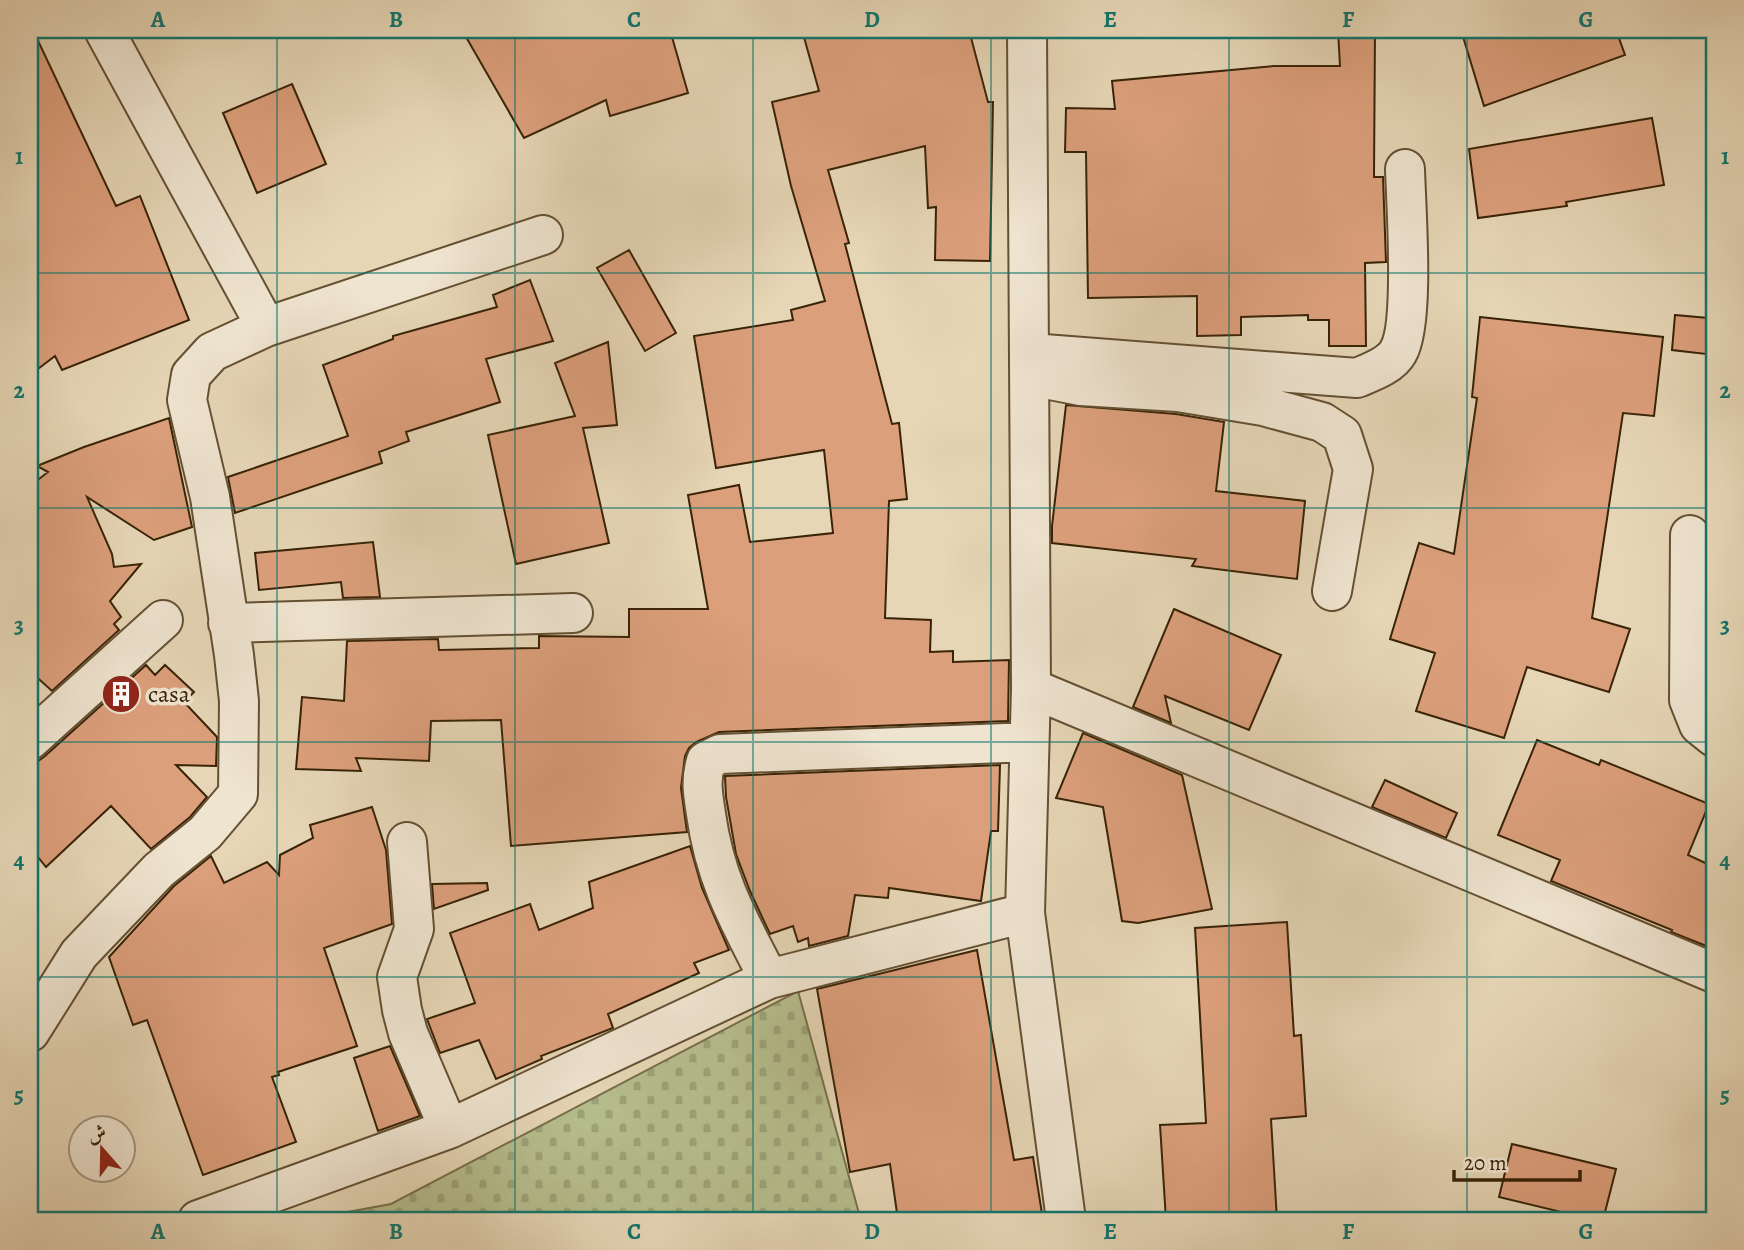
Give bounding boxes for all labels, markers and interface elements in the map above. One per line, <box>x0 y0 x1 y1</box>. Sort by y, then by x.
text: A <box>150 4 166 35</box>
text: B <box>389 4 403 35</box>
text: C <box>627 4 641 35</box>
text: D <box>864 4 880 35</box>
text: E <box>1103 4 1117 35</box>
text: F <box>1342 4 1355 35</box>
text: G <box>1578 4 1594 35</box>
text: 1 <box>15 141 23 172</box>
text: 1 <box>1721 141 1729 172</box>
text: 2 <box>13 375 25 406</box>
text: 2 <box>1719 375 1731 406</box>
text: 3 <box>14 610 24 641</box>
text: 3 <box>1720 610 1730 641</box>
building icon: casa <box>100 673 142 715</box>
place label: casa <box>148 678 191 710</box>
text: 4 <box>14 845 25 876</box>
text: 4 <box>1720 845 1731 876</box>
text: 5 <box>14 1079 24 1110</box>
text: 5 <box>1720 1079 1730 1110</box>
north arrow <box>66 1114 136 1184</box>
text: ش <box>83 1119 110 1149</box>
scale bar <box>1454 1138 1580 1182</box>
text: 20 m <box>1464 1149 1507 1177</box>
text: A <box>150 1216 166 1247</box>
text: B <box>389 1216 403 1247</box>
text: C <box>627 1216 641 1247</box>
text: D <box>864 1216 880 1247</box>
text: E <box>1103 1216 1117 1247</box>
text: F <box>1342 1216 1355 1247</box>
text: G <box>1578 1216 1594 1247</box>

